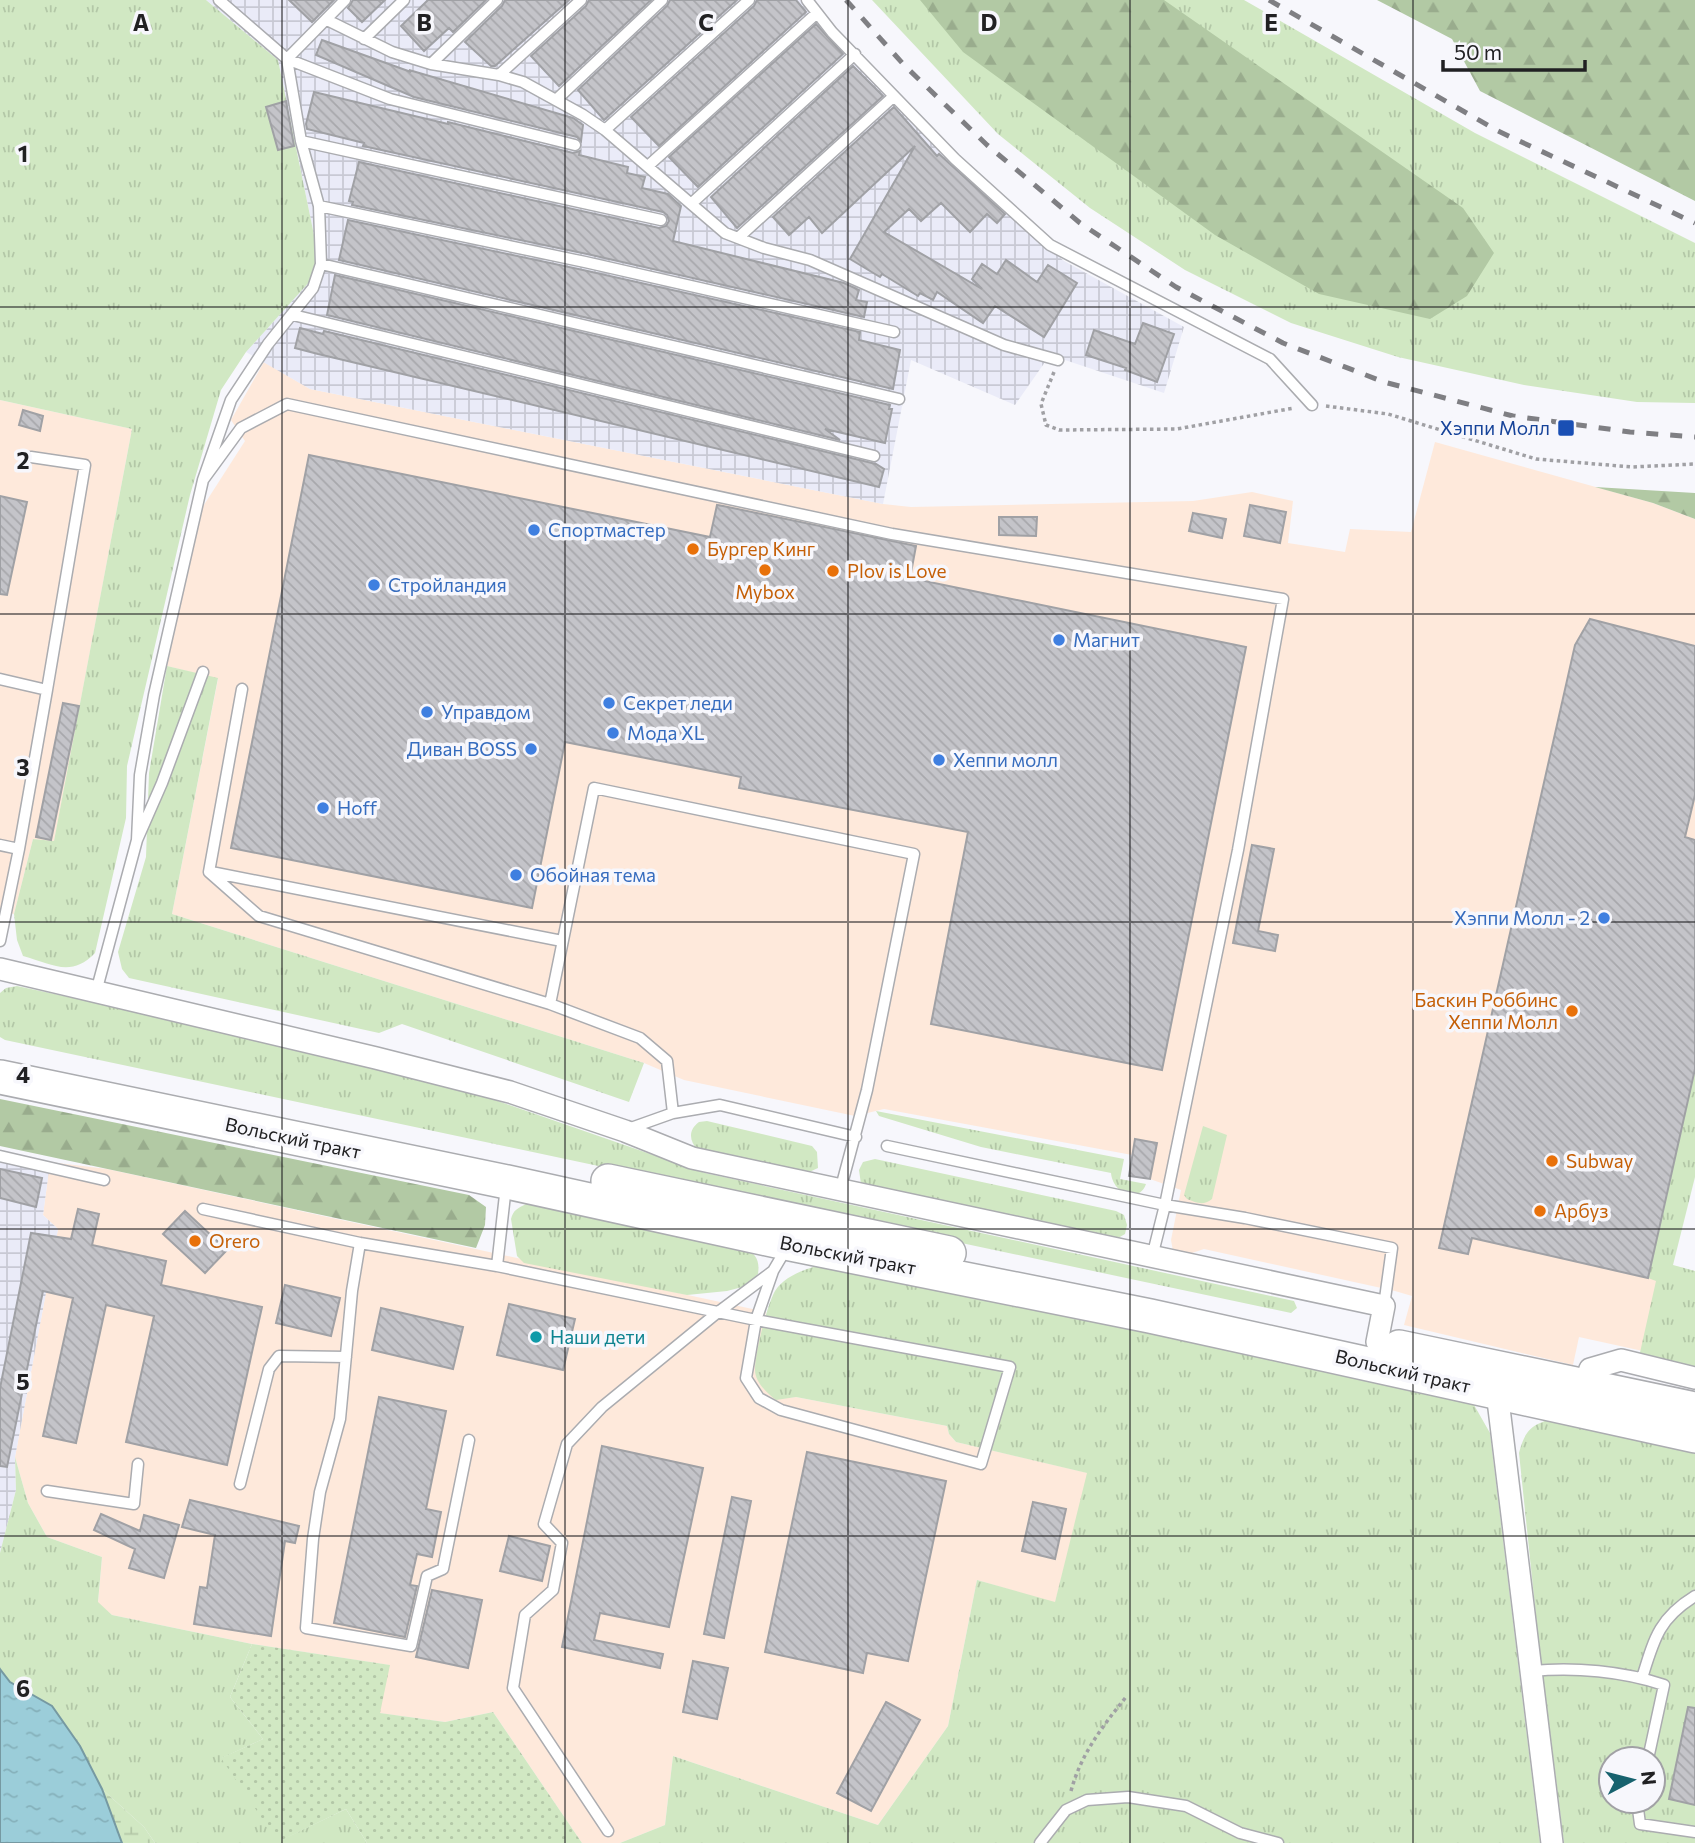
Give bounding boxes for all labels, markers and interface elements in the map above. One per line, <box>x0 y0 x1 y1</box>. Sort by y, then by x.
text: A <box>133 8 150 36</box>
text: B <box>416 8 432 36</box>
text: C <box>698 8 714 36</box>
text: D <box>981 8 998 36</box>
text: E <box>1264 8 1278 36</box>
scale bar <box>1443 28 1585 72</box>
text: 50 m <box>1454 39 1502 64</box>
text: 1 <box>18 139 28 167</box>
place label: Хэппи Молл <box>1440 416 1550 439</box>
marker: Хэппи Молл <box>1556 418 1576 438</box>
text: 2 <box>16 446 30 474</box>
place label: Спортмастер <box>548 518 666 541</box>
marker: Спортмастер <box>526 522 542 538</box>
place label: Бургер Кинг <box>707 537 815 560</box>
marker: Бургер Кинг <box>685 541 701 557</box>
place label: Plov is Love <box>847 559 947 582</box>
marker: Mybox <box>757 562 773 578</box>
marker: Plov is Love <box>825 563 841 579</box>
place label: Стройландия <box>388 573 507 596</box>
marker: Стройландия <box>366 577 382 593</box>
place label: Mybox <box>735 580 795 603</box>
place label: Магнит <box>1073 628 1140 651</box>
marker: Магнит <box>1051 632 1067 648</box>
place label: Секрет леди <box>623 691 733 714</box>
marker: Секрет леди <box>601 695 617 711</box>
place label: Управдом <box>441 700 530 723</box>
marker: Управдом <box>419 704 435 720</box>
place label: Мода XL <box>627 721 705 744</box>
marker: Мода XL <box>605 725 621 741</box>
place label: Диван BOSS <box>407 737 517 760</box>
marker: Диван BOSS <box>523 741 539 757</box>
place label: Хеппи молл <box>953 748 1058 771</box>
marker: Хеппи молл <box>931 752 947 768</box>
text: 3 <box>16 753 30 781</box>
place label: Hoff <box>337 796 377 819</box>
marker: Hoff <box>315 800 331 816</box>
place label: Обойная тема <box>530 863 656 886</box>
marker: Обойная тема <box>508 867 524 883</box>
place label: Хэппи Молл - 2 <box>1454 906 1590 929</box>
marker: Хэппи Молл - 2 <box>1596 910 1612 926</box>
place label: Баскин Роббинс Хеппи Молл <box>1414 988 1558 1033</box>
marker: Баскин Роббинс Хеппи Молл <box>1564 1003 1580 1019</box>
text: 4 <box>16 1060 30 1088</box>
street label: Вольский тракт <box>223 1112 363 1163</box>
place label: Subway <box>1566 1149 1633 1172</box>
marker: Subway <box>1544 1153 1560 1169</box>
place label: Арбуз <box>1554 1199 1608 1222</box>
marker: Арбуз <box>1532 1203 1548 1219</box>
place label: Orero <box>209 1229 260 1252</box>
street label: Вольский тракт <box>778 1230 918 1279</box>
marker: Orero <box>187 1233 203 1249</box>
place label: Наши дети <box>550 1325 645 1348</box>
marker: Наши дети <box>528 1329 544 1345</box>
street label: Вольский тракт <box>1333 1344 1473 1397</box>
text: 5 <box>16 1367 30 1395</box>
text: 6 <box>16 1674 30 1702</box>
north arrow <box>1597 1745 1667 1815</box>
text: N <box>1637 1769 1662 1786</box>

